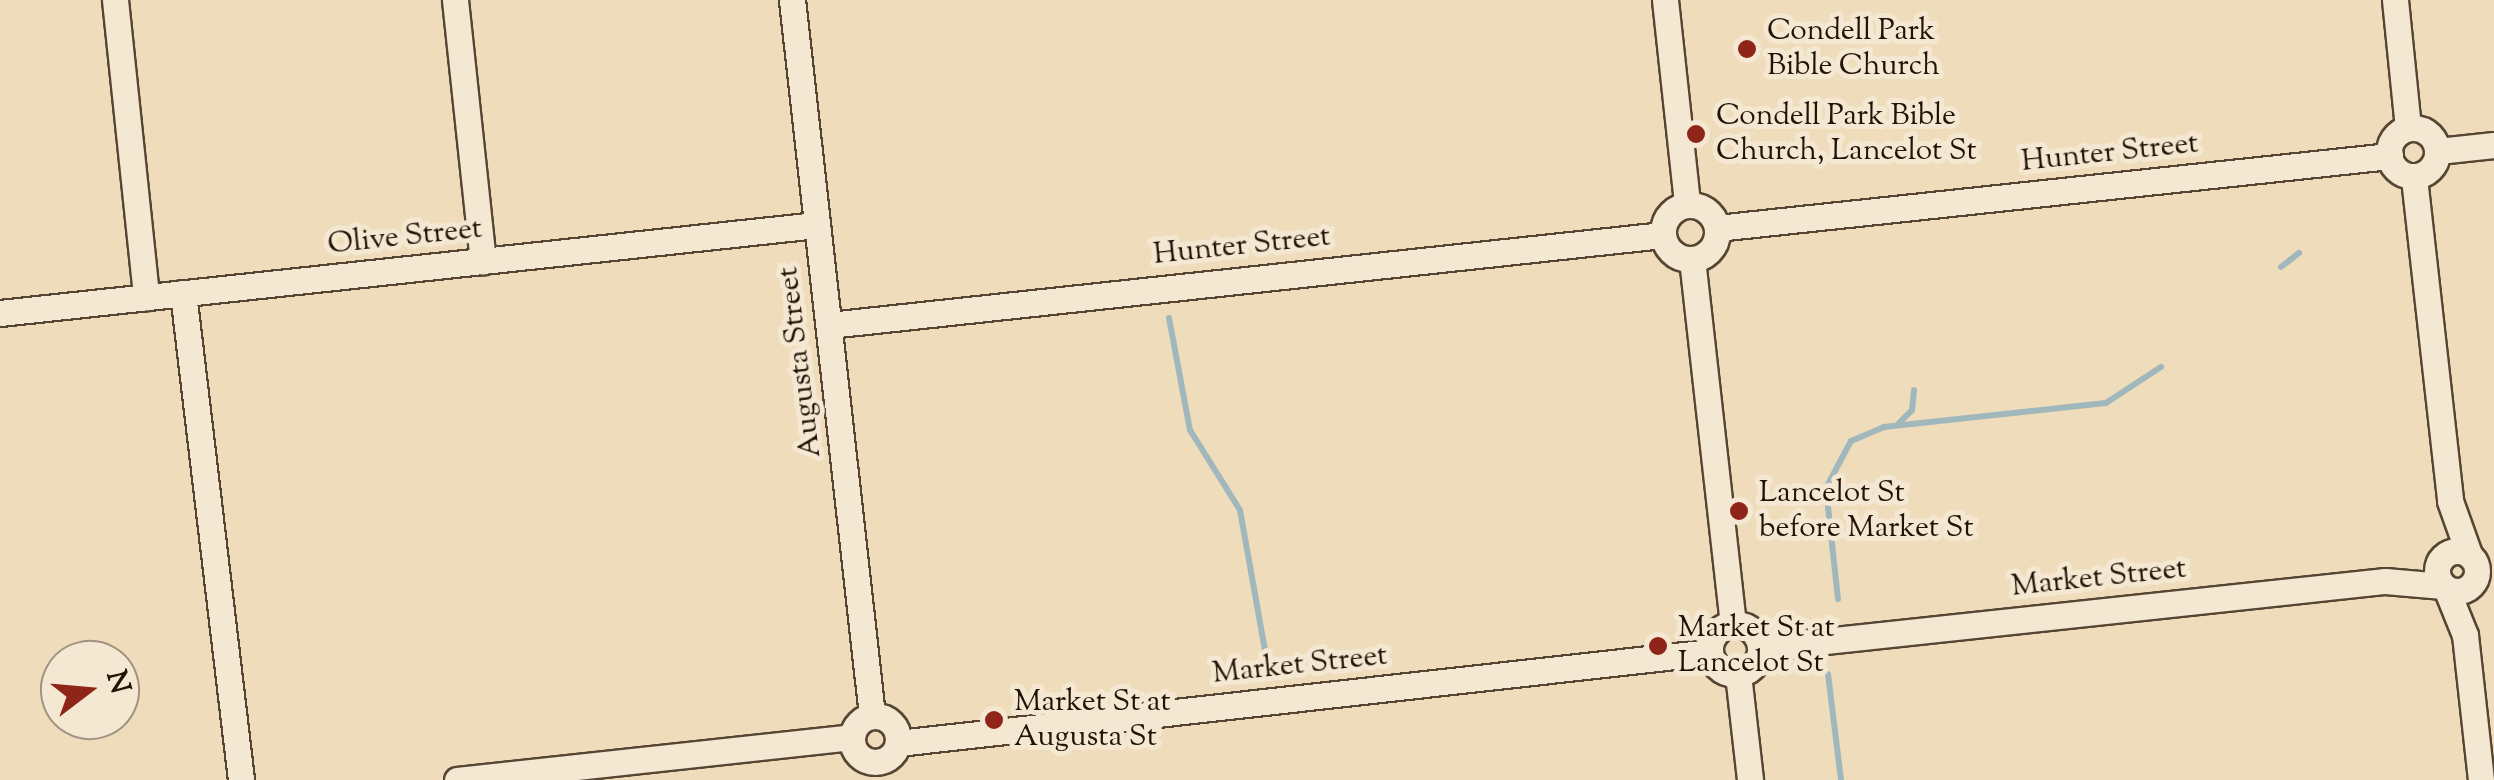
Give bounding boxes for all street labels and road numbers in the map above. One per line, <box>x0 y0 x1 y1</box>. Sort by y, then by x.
street label: Hunter Street <box>2020 127 2200 181</box>
street label: Olive Street <box>326 212 484 264</box>
street label: Hunter Street <box>1152 220 1332 274</box>
street label: Augusta Street <box>771 264 831 460</box>
street label: Market Street <box>2010 552 2188 606</box>
street label: Market Street <box>1211 639 1389 693</box>

